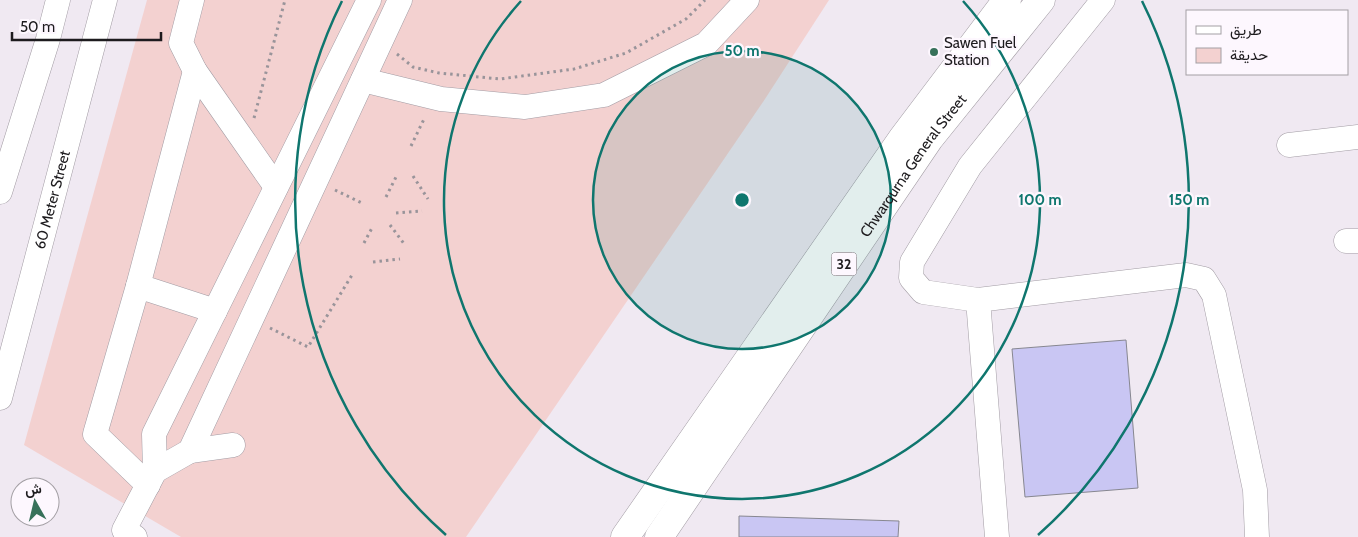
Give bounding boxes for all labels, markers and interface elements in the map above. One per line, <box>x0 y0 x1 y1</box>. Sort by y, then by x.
scale bar <box>12 10 161 42</box>
legend <box>1186 10 1348 75</box>
text: 50 m <box>20 18 55 36</box>
text: طريق <box>1230 21 1262 40</box>
place label: Sawen Fuel Station <box>944 34 1017 69</box>
text: 50 m <box>724 42 760 60</box>
marker: Sawen Fuel Station <box>928 46 940 58</box>
text: حديقة <box>1230 46 1268 64</box>
street label: Chwarqurna General Street <box>856 91 970 240</box>
street label: 60 Meter Street <box>31 148 74 251</box>
centre of rings <box>733 191 751 209</box>
text: 100 m <box>1018 191 1062 209</box>
text: 150 m <box>1169 191 1209 209</box>
road number: 32 <box>832 252 856 276</box>
north arrow <box>10 477 60 527</box>
text: ش <box>24 479 43 499</box>

